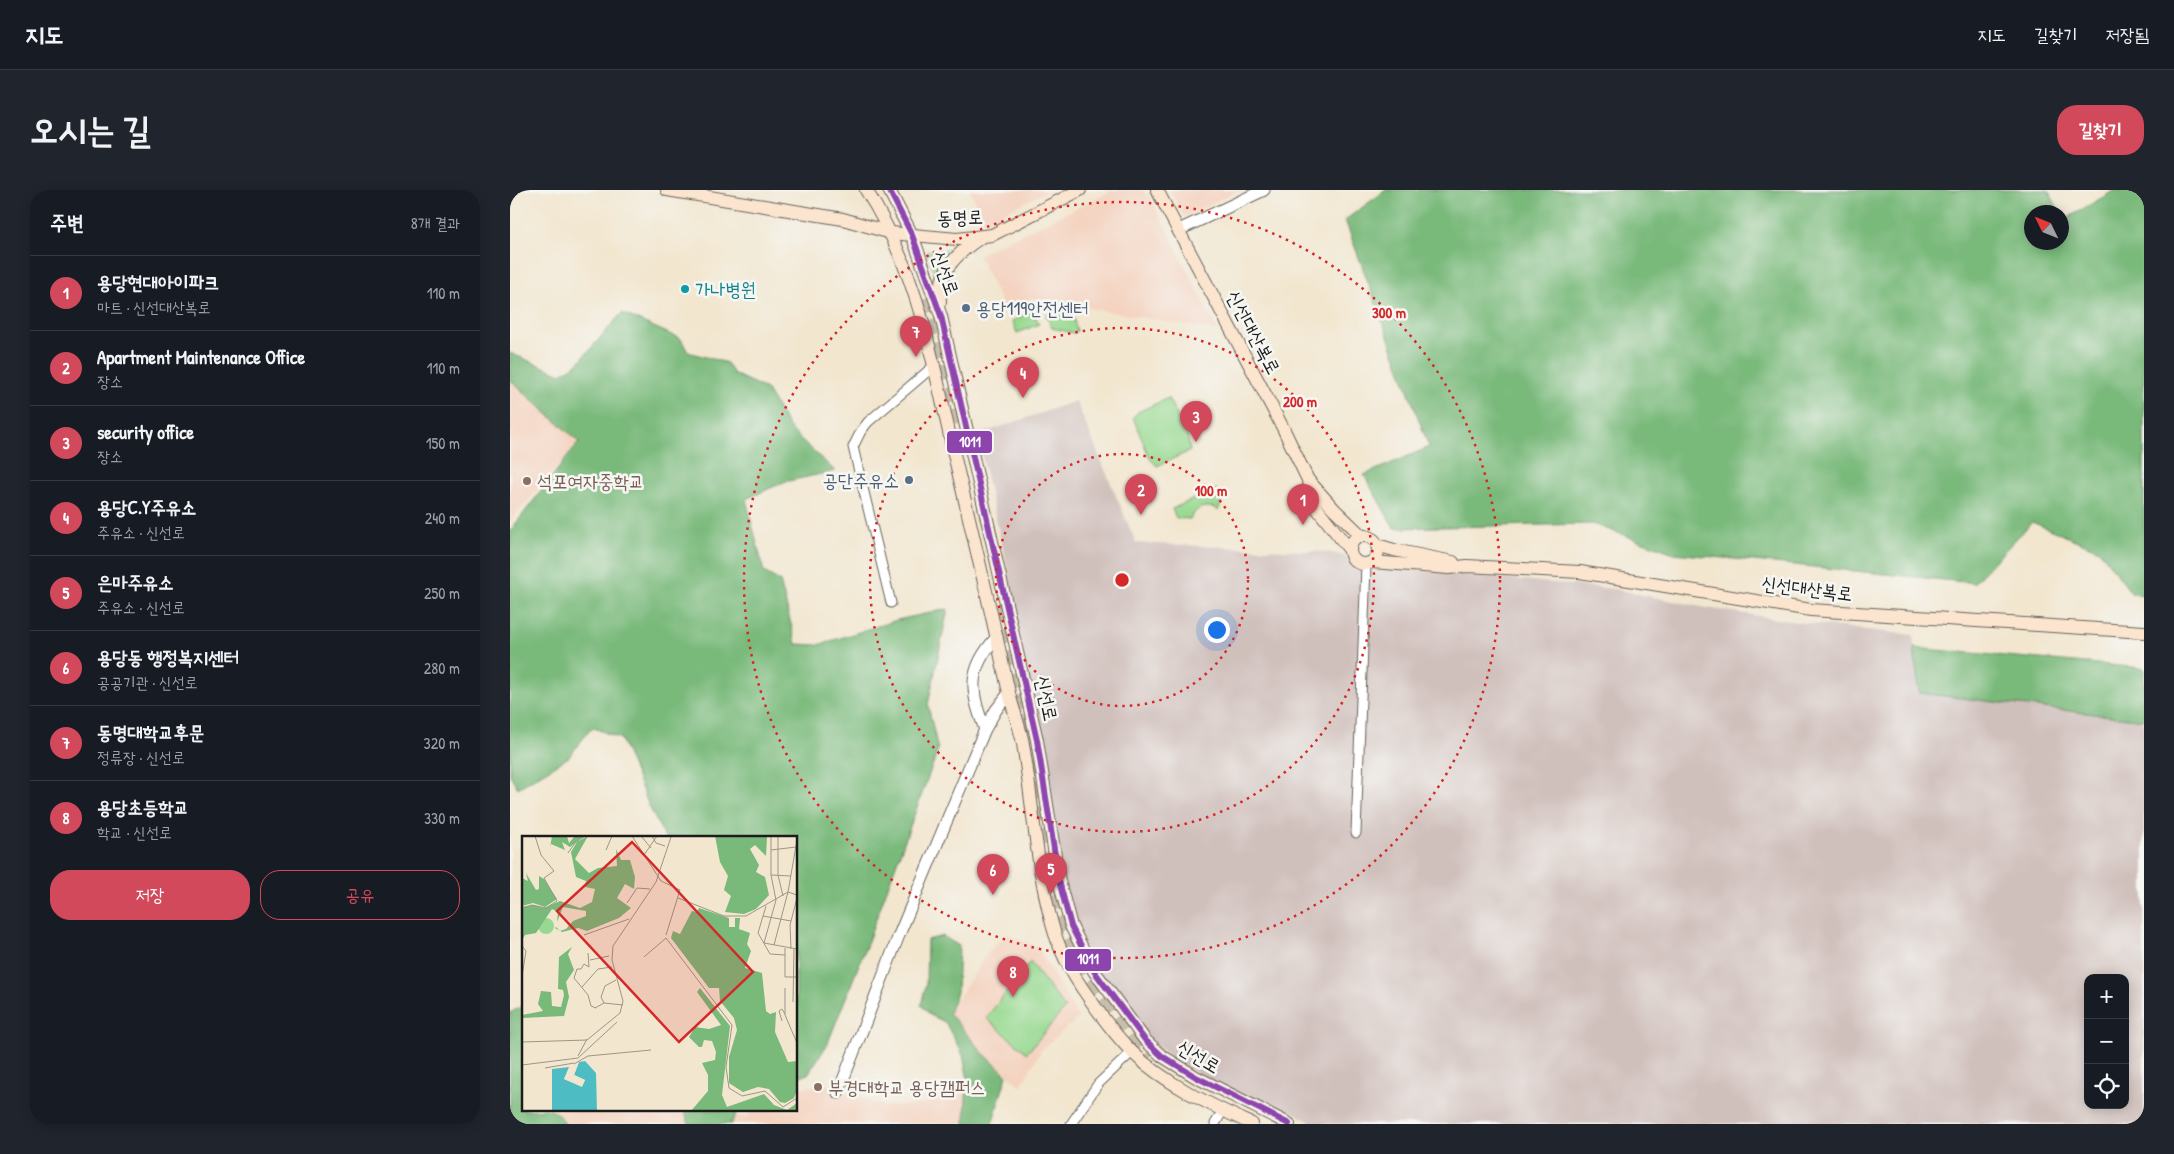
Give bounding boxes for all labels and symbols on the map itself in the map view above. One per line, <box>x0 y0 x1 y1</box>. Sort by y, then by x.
street label: 동명로 <box>937 203 983 231</box>
north arrow <box>2024 205 2069 250</box>
street label: 신선로 <box>926 247 966 299</box>
place label: 가나병원 <box>695 276 756 302</box>
marker: 가나병원 <box>679 283 691 295</box>
street label: 신선대산복로 <box>1221 285 1287 379</box>
place label: 용당119안전센터 <box>976 295 1089 321</box>
marker: 용당119안전센터 <box>960 302 972 314</box>
text: 300 m <box>1372 302 1406 323</box>
pin: 7 <box>900 316 932 357</box>
pin: 4 <box>1007 357 1039 398</box>
text: 200 m <box>1283 391 1317 412</box>
pin: 3 <box>1180 401 1212 442</box>
line badge: 1011 <box>946 430 993 454</box>
text: 1011 <box>959 432 981 451</box>
place label: 공단주유소 <box>823 467 899 493</box>
place label: 석포여자중학교 <box>537 468 644 494</box>
marker: 공단주유소 <box>903 474 915 486</box>
pin: 2 <box>1125 474 1157 515</box>
marker: 석포여자중학교 <box>521 475 533 487</box>
text: 100 m <box>1195 480 1227 501</box>
pin: 1 <box>1287 484 1319 525</box>
street label: 신선대산복로 <box>1760 570 1854 606</box>
centre of rings <box>1113 571 1131 589</box>
your location <box>1204 617 1230 643</box>
street label: 신선로 <box>1030 673 1064 723</box>
inset map <box>522 836 798 1112</box>
pin: 5 <box>1035 853 1067 894</box>
pin: 6 <box>977 854 1009 895</box>
line badge: 1011 <box>1064 948 1112 972</box>
text: 1011 <box>1077 949 1099 968</box>
pin: 8 <box>997 956 1029 997</box>
street label: 신선로 <box>1173 1033 1225 1079</box>
place label: 부경대학교 용당캠퍼스 <box>828 1074 985 1100</box>
marker: 부경대학교 용당캠퍼스 <box>812 1081 824 1093</box>

